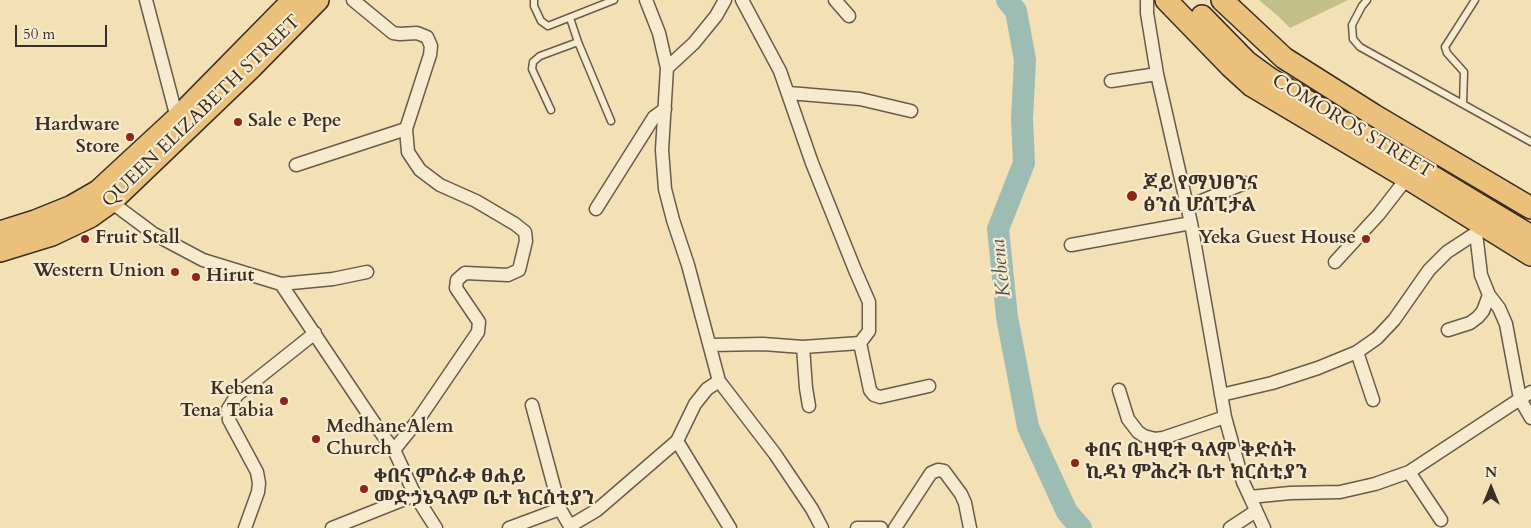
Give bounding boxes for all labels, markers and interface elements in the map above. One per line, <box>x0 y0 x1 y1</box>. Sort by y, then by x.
street label: QUEEN ELIZABETH STREET <box>98 11 306 213</box>
scale bar <box>18 15 110 47</box>
text: 50 m <box>23 24 55 44</box>
street label: COMOROS STREET <box>1267 70 1437 184</box>
place label: Sale e Pepe <box>248 111 341 133</box>
place label: Hardware Store <box>35 115 120 159</box>
marker: Sale e Pepe <box>232 116 244 128</box>
marker: Hardware Store <box>124 131 136 143</box>
place label: ጆይ የማህፀንና ፅንስ ሆስፒታል <box>1143 174 1258 218</box>
marker: ጆይ የማህፀንና ፅንስ ሆስፒታል <box>1125 189 1139 203</box>
place label: Fruit Stall <box>95 228 180 250</box>
place label: Yeka Guest House <box>1198 228 1356 250</box>
marker: Fruit Stall <box>79 233 91 245</box>
marker: Yeka Guest House <box>1360 233 1372 245</box>
water label: Kebena <box>987 238 1017 298</box>
place label: Western Union <box>33 261 165 283</box>
marker: Western Union <box>169 266 181 278</box>
place label: Hirut <box>206 266 254 288</box>
marker: Hirut <box>190 271 202 283</box>
place label: Kebena Tena Tabia <box>180 379 274 423</box>
marker: Kebena Tena Tabia <box>278 395 290 407</box>
place label: MedhaneAlem Church <box>326 417 453 461</box>
marker: MedhaneAlem Church <box>310 433 322 445</box>
place label: ቀበና ቤዛዊተ ዓለም ቅድስት ኪዳነ ምሕረት ቤተ ክርስቲያን <box>1085 441 1308 485</box>
marker: ቀበና ቤዛዊተ ዓለም ቅድስት ኪዳነ ምሕረት ቤተ ክርስቲያን <box>1069 457 1081 469</box>
north arrow <box>1466 463 1516 513</box>
text: N <box>1485 463 1497 482</box>
place label: ቀበና ምስራቀ ፀሐይ መድኃኔዓለም ቤተ ክርስቲያን <box>374 467 594 511</box>
marker: ቀበና ምስራቀ ፀሐይ መድኃኔዓለም ቤተ ክርስቲያን <box>358 483 370 495</box>

